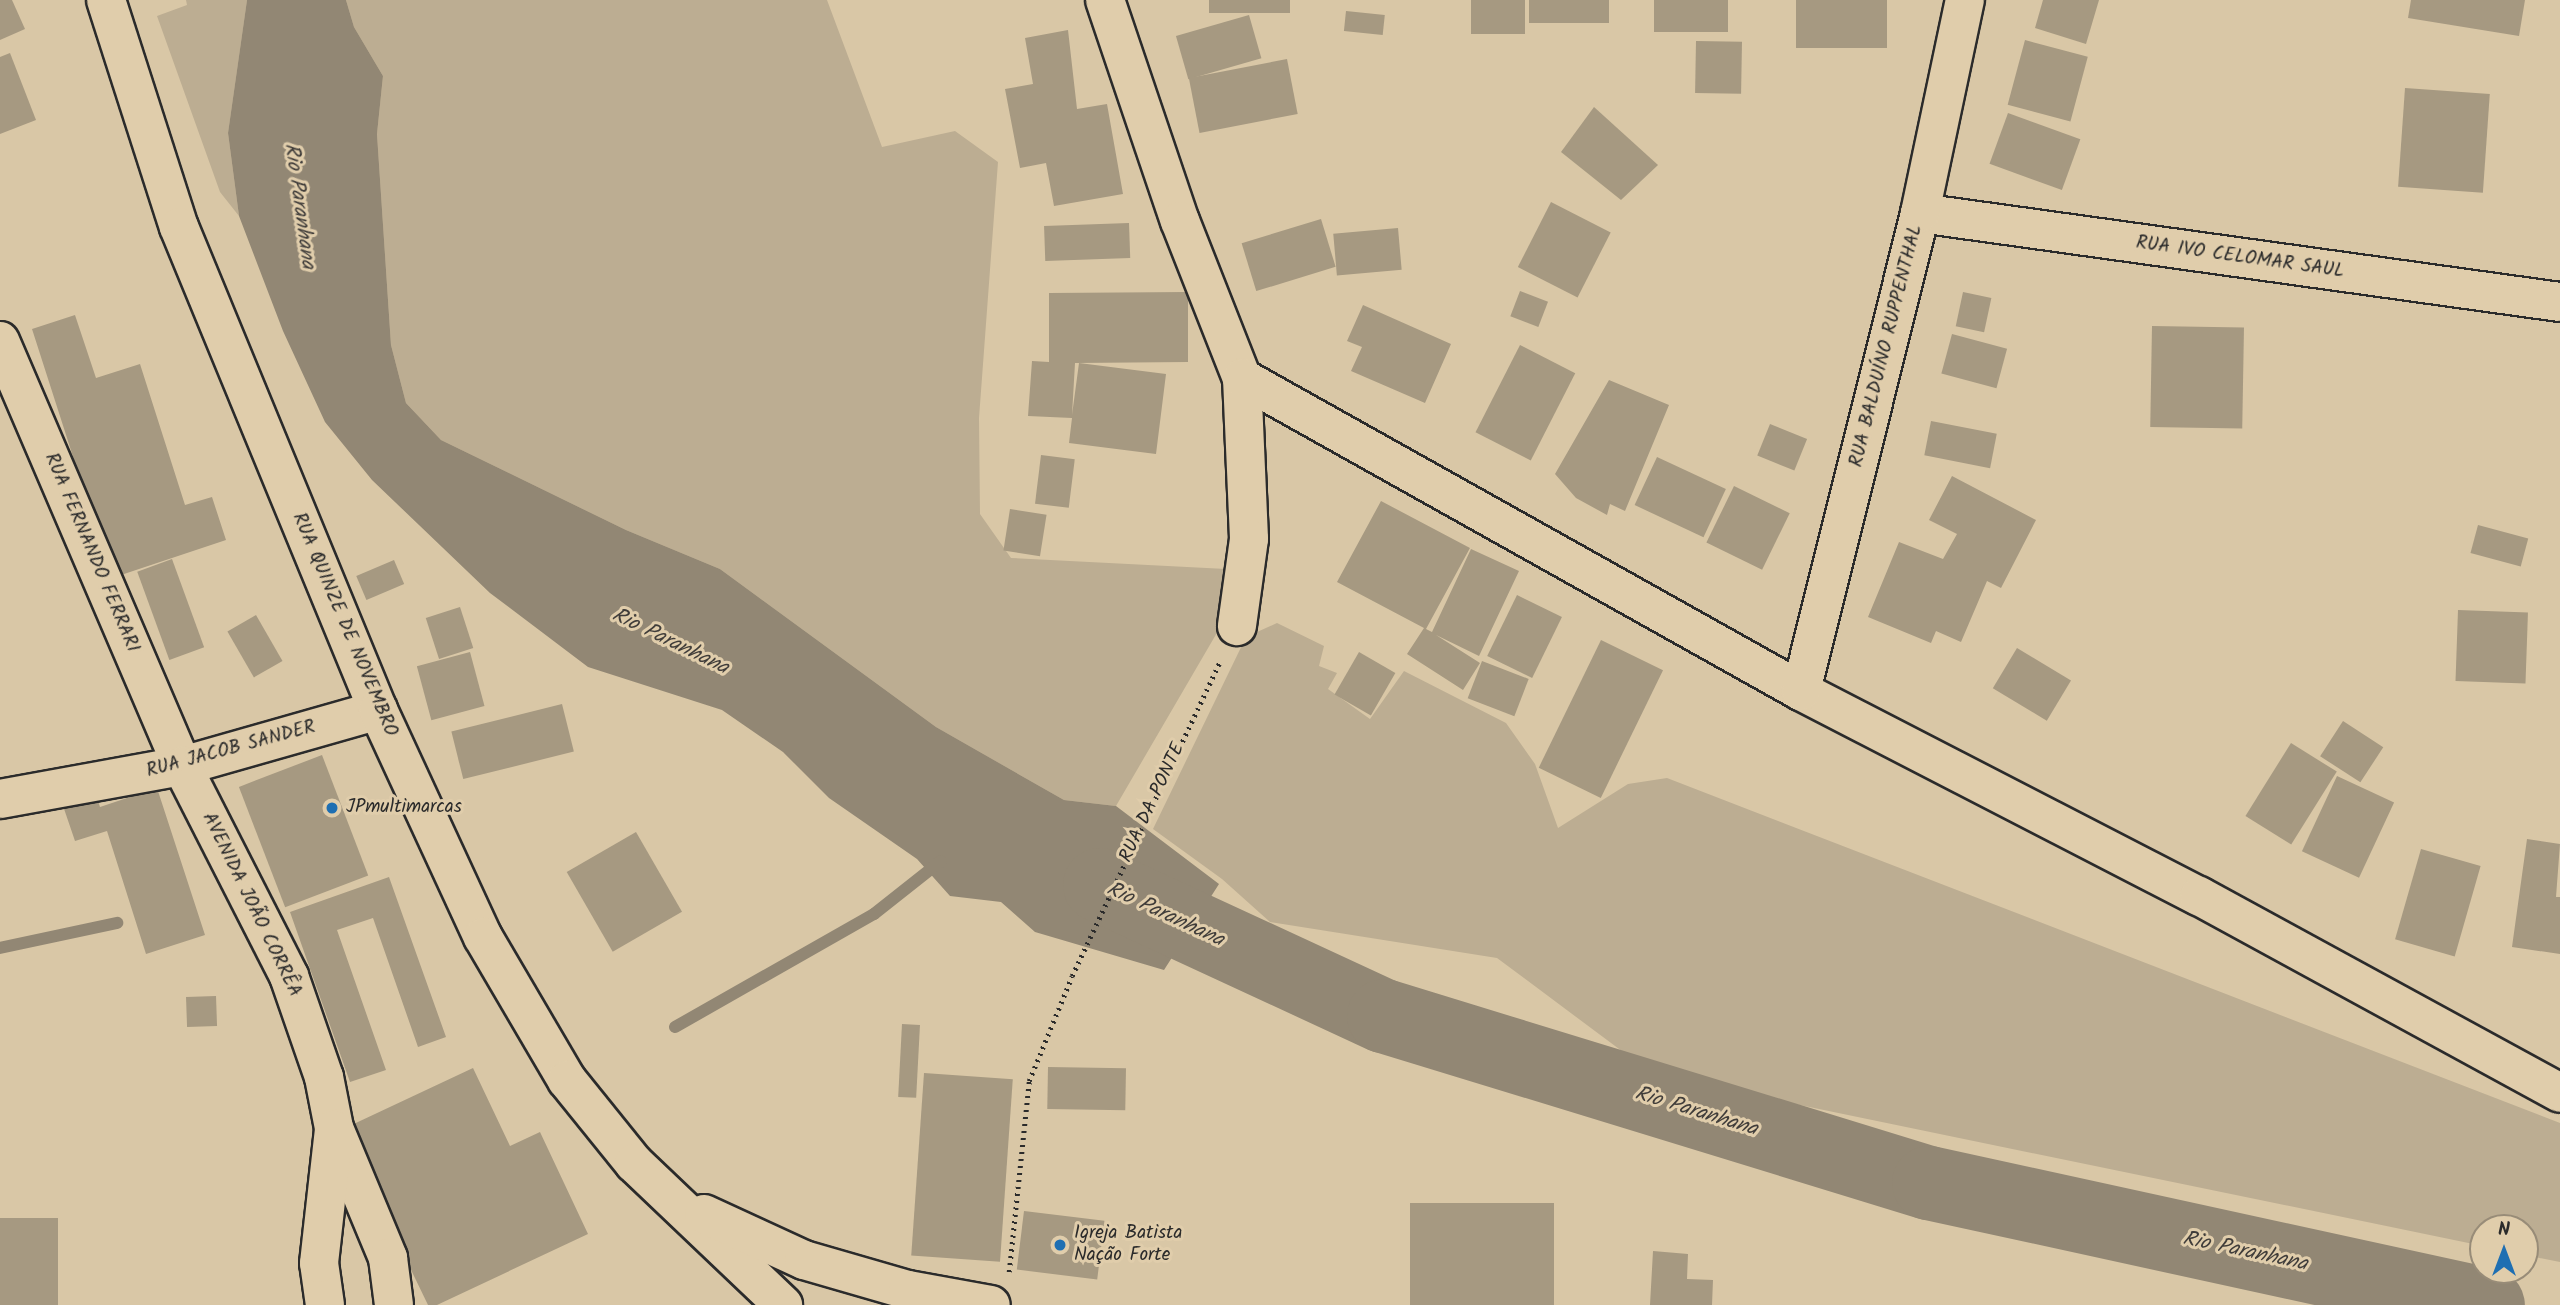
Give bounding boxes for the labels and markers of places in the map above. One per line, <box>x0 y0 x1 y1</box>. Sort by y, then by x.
place label: JPmultimarcas <box>346 797 462 819</box>
marker: JPmultimarcas <box>324 800 340 816</box>
place label: Igreja Batista Nação Forte <box>1074 1223 1182 1267</box>
marker: Igreja Batista Nação Forte <box>1052 1237 1068 1253</box>

